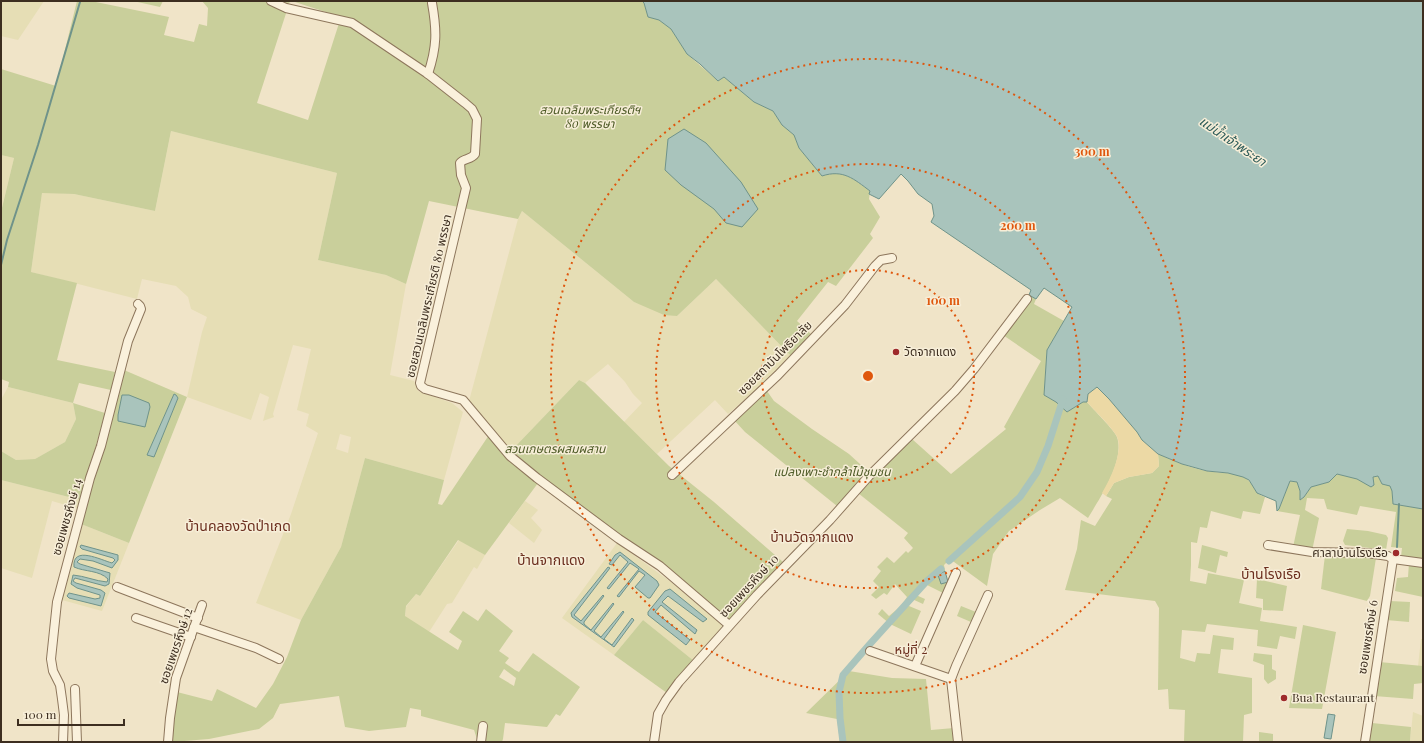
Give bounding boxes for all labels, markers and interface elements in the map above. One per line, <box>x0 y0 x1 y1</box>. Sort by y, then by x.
park label: สวนเฉลิมพระเกียรติฯ 80 พรรษา <box>540 101 641 131</box>
water label: แม่น้ำเจ้าพระยา <box>1197 112 1271 170</box>
text: 300 m <box>1075 143 1110 159</box>
street label: ซอยสวนเฉลิมพระเกียรติ 80 พรรษา <box>401 212 455 379</box>
text: 200 m <box>1000 217 1036 233</box>
text: 100 m <box>926 292 960 308</box>
street label: ซอยสถาบันโพธิยาลัย <box>734 317 815 398</box>
place label: วัดจากแดง <box>904 343 956 359</box>
marker: วัดจากแดง <box>891 347 901 357</box>
centre of rings <box>861 369 875 383</box>
park label: สวนเกษตรผสมผสาน <box>505 440 606 456</box>
park label: แปลงเพาะชำกล้าไม้ชุมชน <box>773 463 891 480</box>
street label: ซอยเพชรหึงษ์ 14 <box>47 476 85 557</box>
district label: บ้านคลองวัดป่าเกด <box>185 516 291 535</box>
district label: บ้านวัดจากแดง <box>770 527 854 546</box>
place label: ศาลาบ้านโรงเรือ <box>1312 544 1388 560</box>
marker: ศาลาบ้านโรงเรือ <box>1391 548 1401 558</box>
district label: บ้านจากแดง <box>517 550 585 569</box>
street label: ซอยเพชรหึงษ์ 10 <box>715 550 782 620</box>
district label: บ้านโรงเรือ <box>1241 564 1301 583</box>
street label: ซอยเพชรหึงษ์ 6 <box>1353 598 1381 675</box>
street label: ซอยเพชรหึงษ์ 12 <box>155 605 196 686</box>
district label: หมู่ที่ 2 <box>895 640 928 657</box>
place label: Bua Restaurant <box>1292 689 1375 705</box>
marker: Bua Restaurant <box>1279 693 1289 703</box>
scale bar <box>18 701 124 727</box>
text: 100 m <box>24 706 57 722</box>

